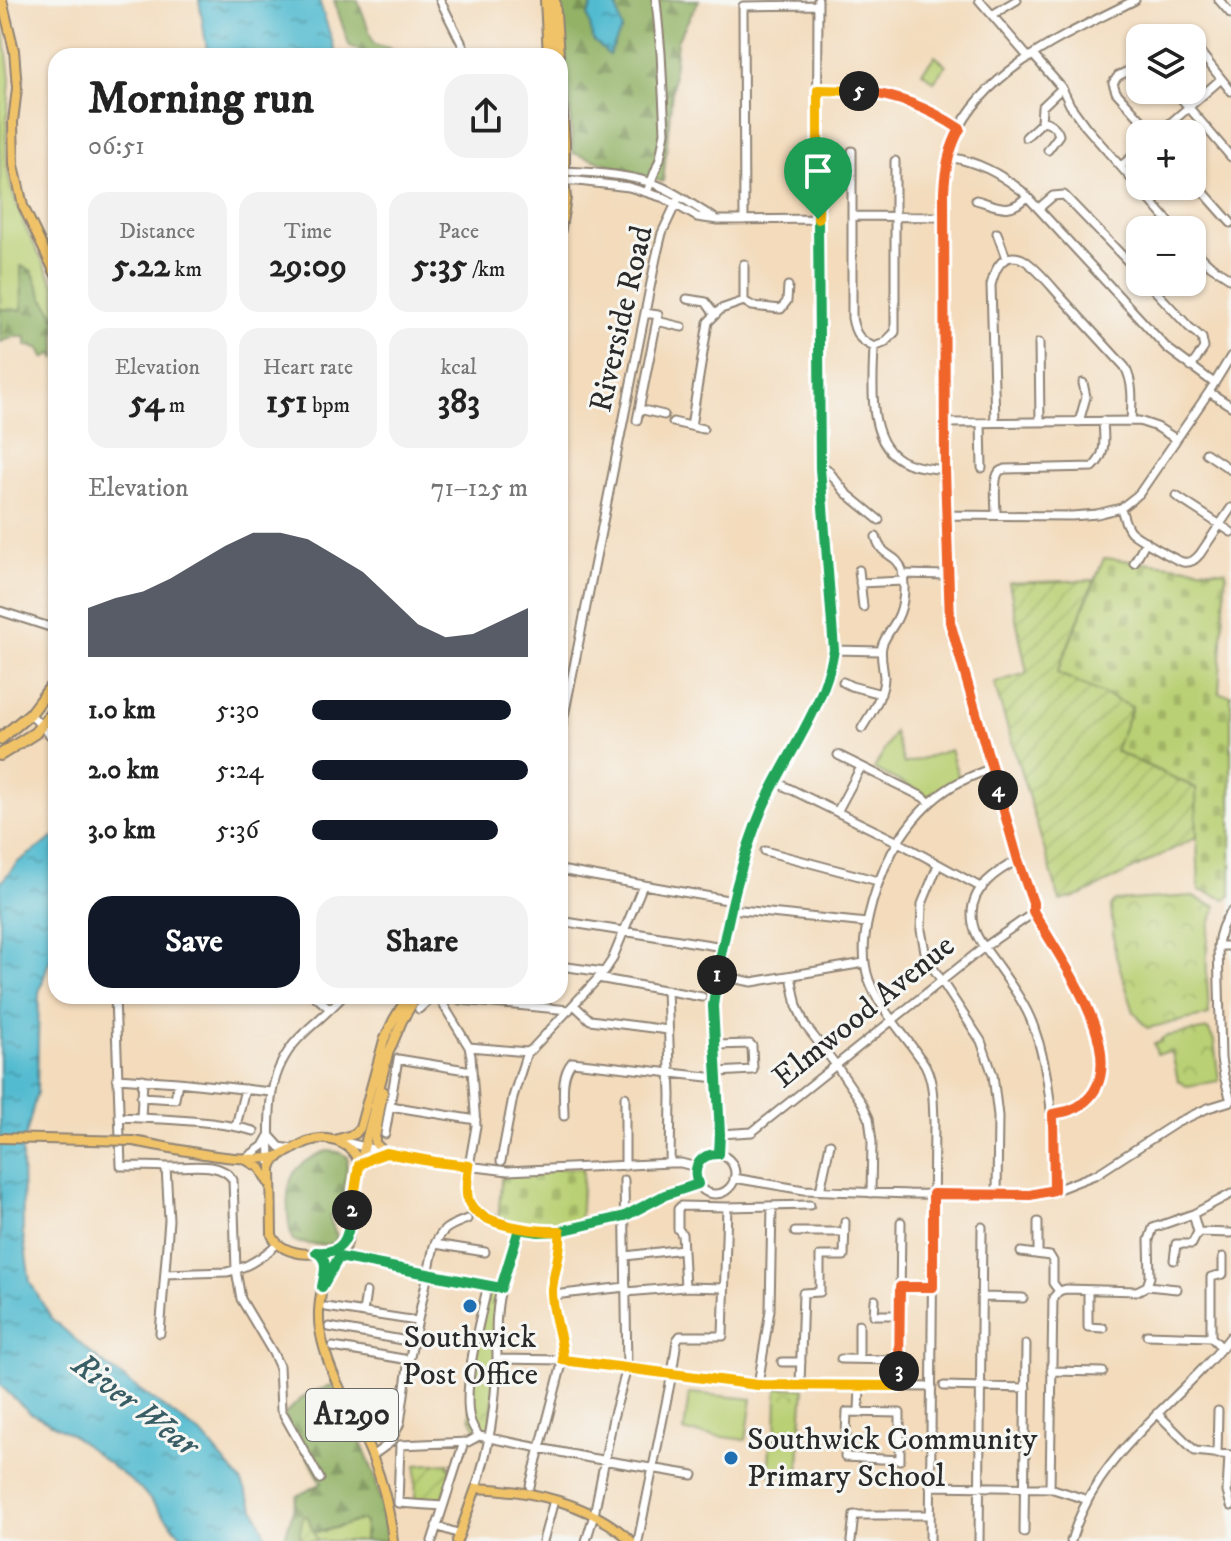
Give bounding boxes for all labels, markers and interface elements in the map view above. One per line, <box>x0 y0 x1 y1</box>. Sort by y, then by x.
map controls <box>1126 24 1206 296</box>
button: layers <box>1126 24 1206 104</box>
pin: 5 <box>839 71 879 111</box>
text: Morning run <box>88 72 314 127</box>
button: share <box>444 74 528 158</box>
text: 5 <box>854 77 864 104</box>
button: + <box>1126 120 1206 200</box>
text: 06:51 <box>88 130 145 163</box>
pin <box>784 137 852 219</box>
icon: arrive <box>796 149 840 193</box>
button: − <box>1126 216 1206 296</box>
text: Distance <box>119 218 195 245</box>
text: Time <box>284 218 332 245</box>
text: Pace <box>438 218 479 245</box>
street label: Riverside Road <box>581 222 663 416</box>
text: 5.22 <box>113 245 170 287</box>
text: 29:09 <box>269 245 347 287</box>
text: 5:35 <box>412 245 467 287</box>
text: km <box>170 256 202 283</box>
text: /km <box>467 256 505 283</box>
text: Elevation <box>115 354 200 381</box>
text: Heart rate <box>263 354 353 381</box>
text: kcal <box>441 354 477 381</box>
text: 54 <box>129 381 164 423</box>
text: 151 <box>266 381 308 423</box>
text: 383 <box>437 381 480 423</box>
text: m <box>164 392 185 419</box>
text: bpm <box>308 392 350 419</box>
text: Elevation <box>88 472 189 505</box>
text: 71–125 m <box>431 472 528 505</box>
text: 1.0 km <box>88 694 156 727</box>
text: 5:30 <box>216 694 259 727</box>
text: 2.0 km <box>88 754 159 787</box>
text: 5:24 <box>216 754 263 787</box>
pin: 4 <box>978 770 1018 810</box>
text: 4 <box>992 776 1004 803</box>
text: 3.0 km <box>88 814 156 847</box>
text: 5:36 <box>216 814 259 847</box>
button: Save <box>88 896 300 988</box>
button: Share <box>316 896 528 988</box>
street label: Elmwood Avenue <box>765 926 963 1098</box>
pin: 1 <box>697 955 737 995</box>
text: 1 <box>713 961 721 988</box>
pin: 2 <box>332 1190 372 1230</box>
text: 2 <box>347 1196 357 1223</box>
marker: Southwick Post Office <box>461 1297 479 1315</box>
place label: Southwick Post Office <box>402 1318 538 1395</box>
water label: River Wear <box>62 1343 209 1468</box>
pin: 3 <box>879 1351 919 1391</box>
text: 3 <box>895 1357 903 1384</box>
road number: A1290 <box>306 1389 398 1441</box>
place label: Southwick Community Primary School <box>747 1420 1038 1497</box>
marker: Southwick Community Primary School <box>722 1449 740 1467</box>

